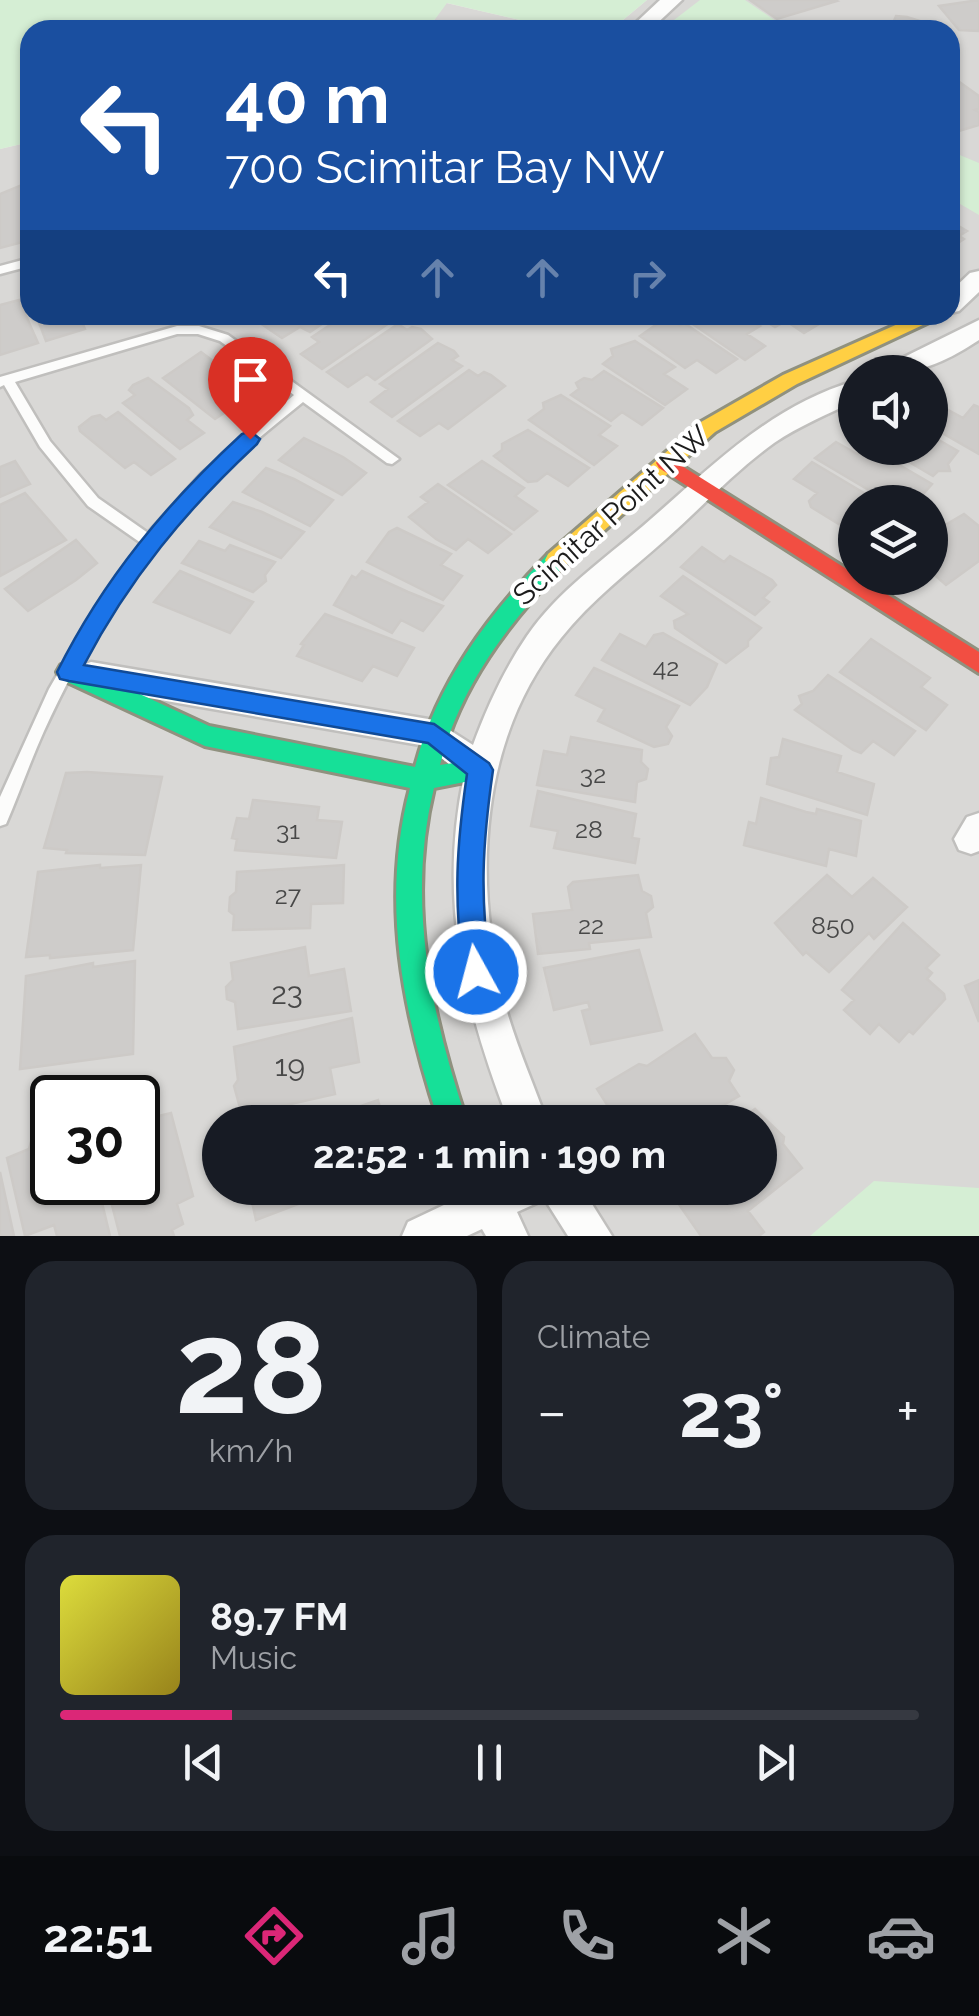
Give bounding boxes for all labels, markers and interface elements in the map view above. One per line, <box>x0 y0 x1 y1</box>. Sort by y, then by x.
text: 40 m <box>225 57 390 139</box>
icon: left <box>60 60 190 190</box>
text: 700 Scimitar Bay NW <box>225 141 665 194</box>
icon: left <box>305 250 360 305</box>
icon: ahead <box>410 250 465 305</box>
icon: ahead <box>515 250 570 305</box>
icon: right <box>620 250 675 305</box>
pin <box>208 337 293 440</box>
icon: arrive <box>223 352 278 407</box>
map controls <box>838 355 948 595</box>
button: sound <box>838 355 948 465</box>
street label: Scimitar Point NW <box>506 417 717 612</box>
button: layers <box>838 485 948 595</box>
house number: 42 <box>653 652 679 682</box>
house number: 32 <box>580 759 606 789</box>
house number: 28 <box>575 814 603 844</box>
house number: 31 <box>276 815 300 845</box>
house number: 27 <box>275 880 302 910</box>
house number: 22 <box>578 910 604 940</box>
house number: 850 <box>811 910 855 940</box>
position arrow <box>424 920 528 1024</box>
house number: 23 <box>271 976 303 1011</box>
house number: 19 <box>275 1048 305 1083</box>
speed limit sign: 30 <box>30 1075 160 1205</box>
text: 22:52 · 1 min · 190 m <box>313 1132 666 1177</box>
text: 28 <box>175 1291 327 1443</box>
text: Climate <box>537 1318 651 1355</box>
text: 23° <box>679 1366 784 1455</box>
text: − <box>537 1379 567 1444</box>
text: + <box>896 1379 919 1444</box>
text: km/h <box>209 1432 293 1469</box>
text: 89.7 FM <box>210 1594 348 1639</box>
text: Music <box>210 1639 297 1676</box>
icon: previous <box>176 1735 231 1790</box>
icon: pause <box>462 1735 517 1790</box>
icon: next <box>748 1735 803 1790</box>
icon: directions <box>239 1901 309 1971</box>
icon: music <box>396 1901 466 1971</box>
icon: phone <box>552 1901 622 1971</box>
icon: climate <box>709 1901 779 1971</box>
icon: car <box>866 1901 936 1971</box>
text: 22:51 <box>43 1910 152 1963</box>

